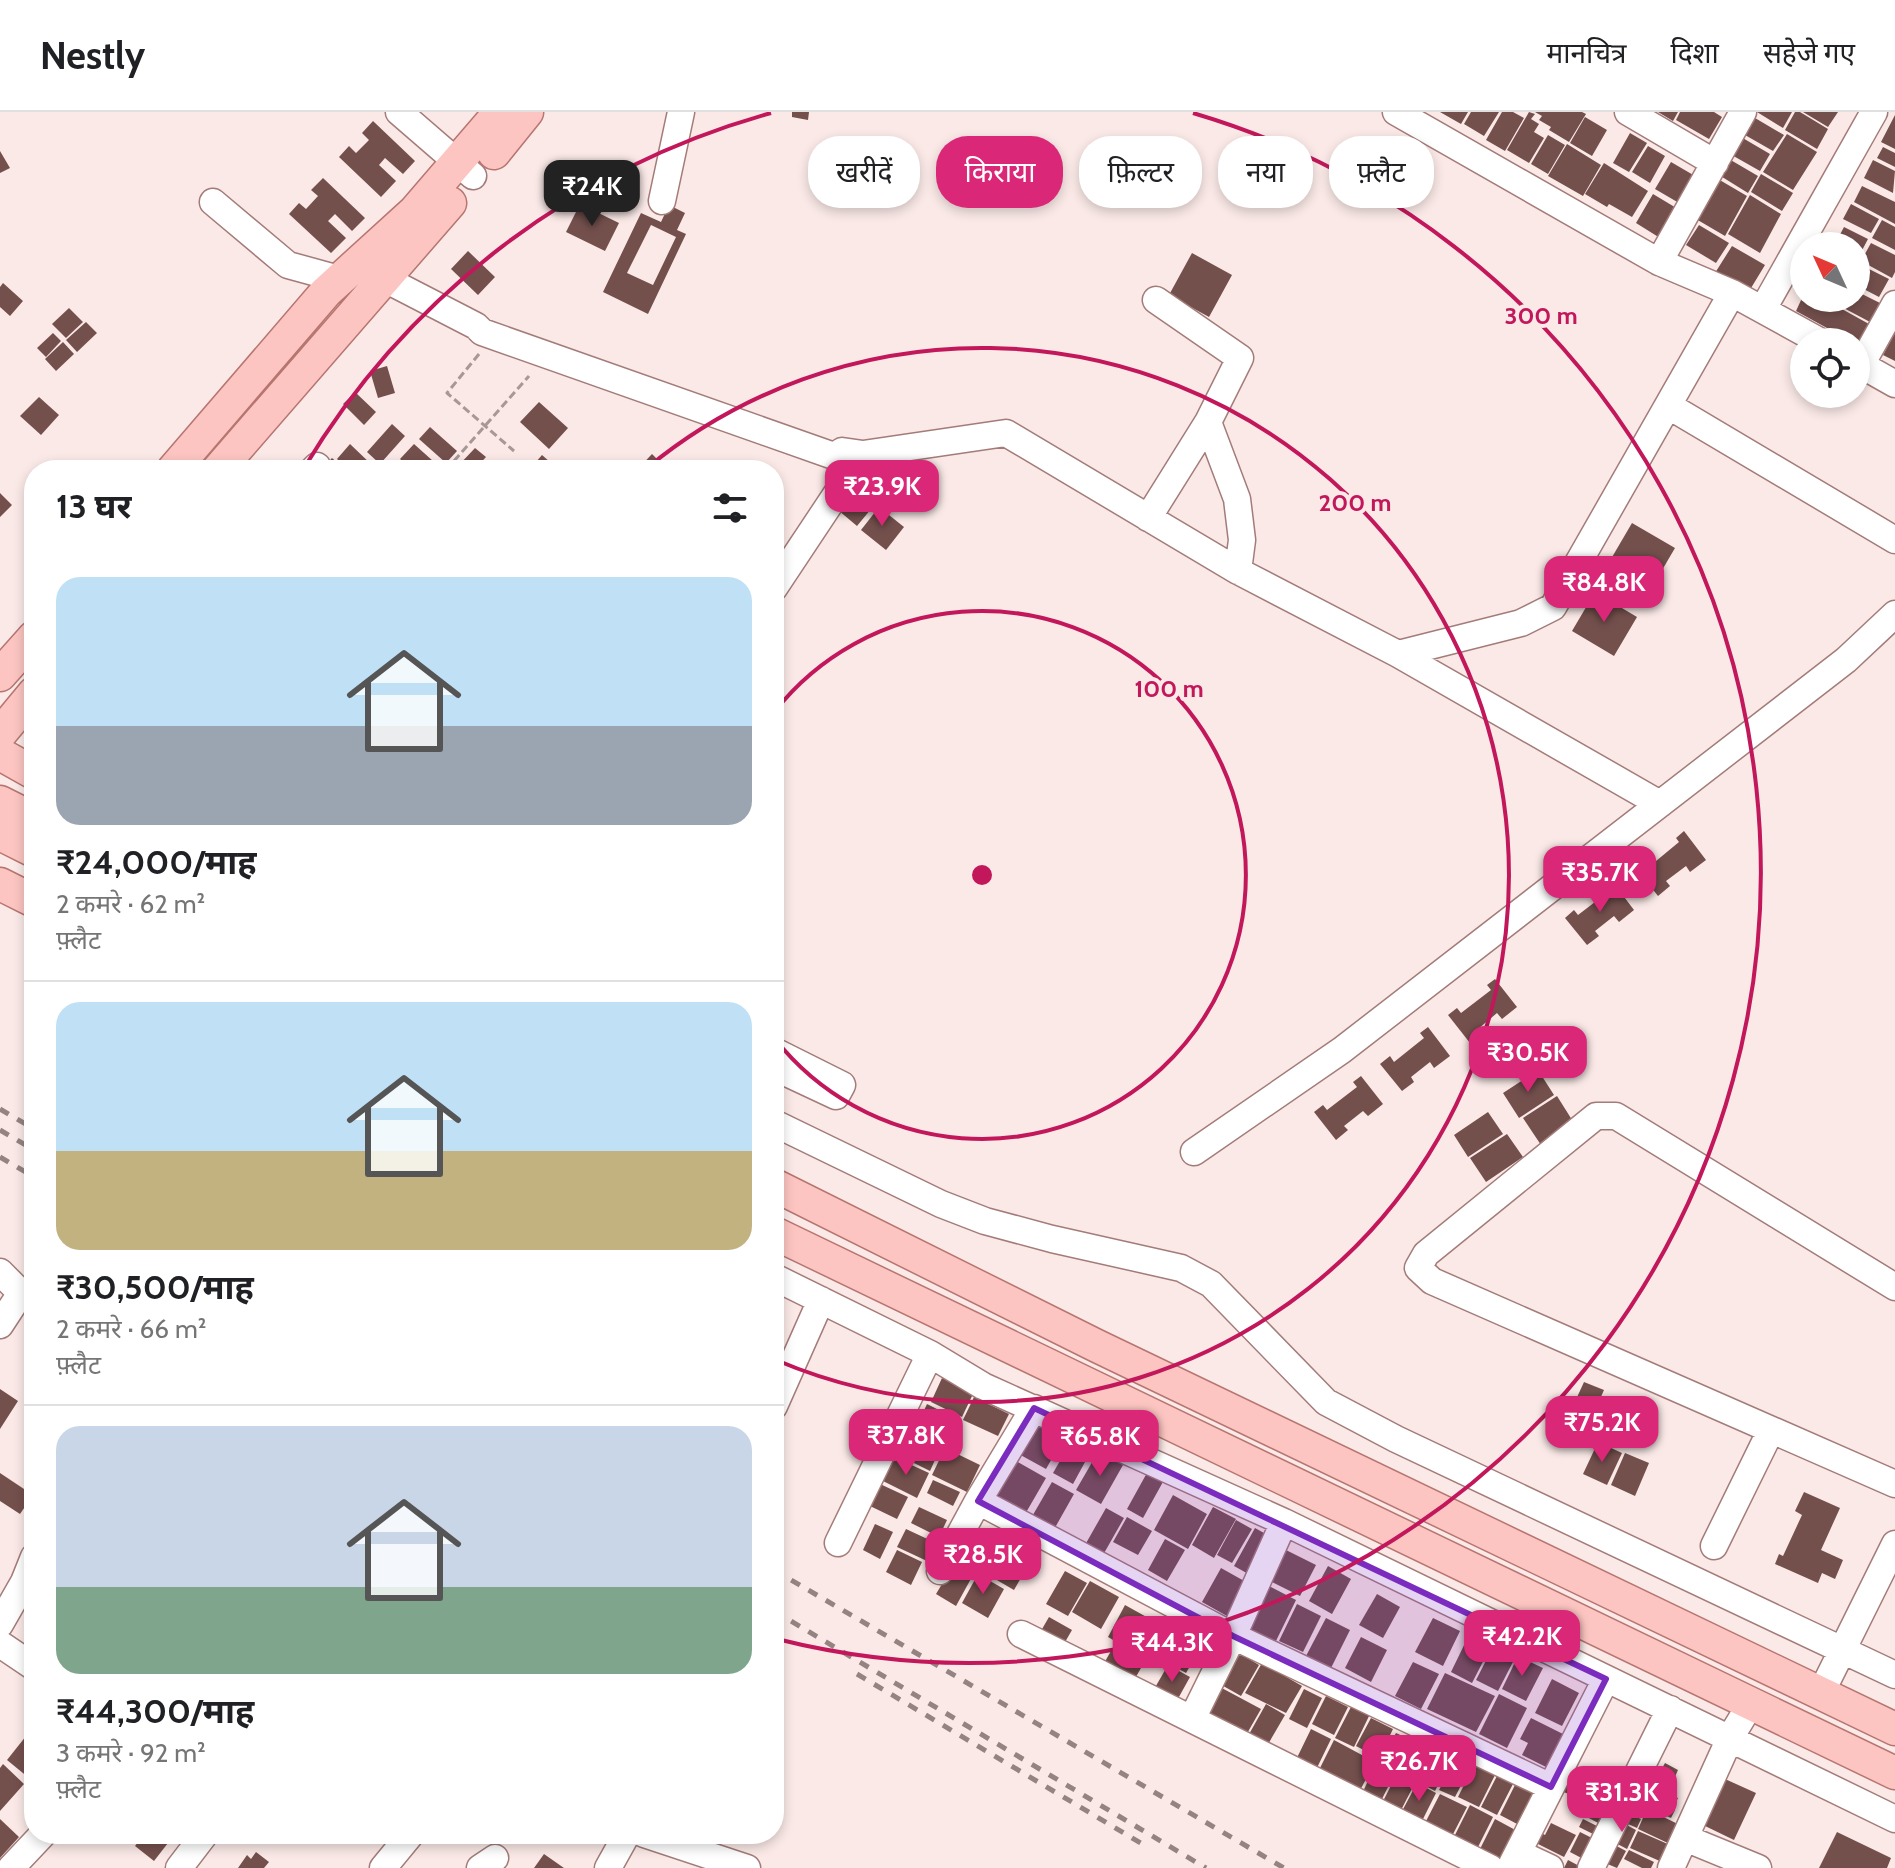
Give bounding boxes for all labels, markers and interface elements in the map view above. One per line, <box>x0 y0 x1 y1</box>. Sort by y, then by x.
text: Nestly <box>40 32 145 79</box>
text: मानचित्र <box>1546 36 1626 70</box>
text: दिशा <box>1670 36 1719 70</box>
text: सहेजे गए <box>1763 36 1855 70</box>
chip: खरीदें <box>808 136 920 208</box>
chip: किराया <box>936 136 1063 208</box>
chip: फ़िल्टर <box>1079 136 1202 208</box>
chip: नया <box>1218 136 1313 208</box>
chip: फ़्लैट <box>1329 136 1434 208</box>
pin: ₹24K <box>545 160 639 228</box>
text: ₹24K <box>562 170 622 202</box>
north arrow <box>1790 232 1870 312</box>
map controls <box>1790 232 1870 408</box>
text: 300 m <box>1504 301 1578 330</box>
button: locate <box>1790 328 1870 408</box>
pin: ₹23.9K <box>817 460 947 528</box>
text: ₹23.9K <box>843 470 921 502</box>
text: 13 घर <box>56 485 132 527</box>
icon: filters <box>708 486 752 530</box>
text: 200 m <box>1319 488 1391 517</box>
pin: ₹84.8K <box>1539 556 1669 624</box>
text: ₹84.8K <box>1562 566 1646 598</box>
icon: home <box>332 629 476 773</box>
text: 100 m <box>1134 674 1204 703</box>
text: ₹24,000/माह <box>56 841 256 883</box>
pin: ₹35.7K <box>1535 846 1665 914</box>
text: ₹35.7K <box>1561 856 1639 888</box>
centre of rings <box>968 861 996 889</box>
text: 2 कमरे · 62 m² <box>56 888 205 920</box>
text: फ़्लैट <box>56 924 101 956</box>
pin: ₹30.5K <box>1463 1026 1593 1094</box>
text: ₹30.5K <box>1487 1036 1569 1068</box>
icon: home <box>332 1054 476 1198</box>
text: ₹30,500/माह <box>56 1266 254 1308</box>
text: 2 कमरे · 66 m² <box>56 1313 206 1345</box>
text: फ़्लैट <box>56 1349 101 1381</box>
pin: ₹75.2K <box>1537 1396 1667 1464</box>
text: ₹75.2K <box>1563 1406 1641 1438</box>
pin: ₹37.8K <box>841 1409 971 1477</box>
pin: ₹65.8K <box>1035 1410 1165 1478</box>
text: ₹37.8K <box>867 1419 945 1451</box>
text: ₹65.8K <box>1060 1420 1140 1452</box>
icon: home <box>332 1478 476 1622</box>
pin: ₹28.5K <box>918 1528 1048 1596</box>
text: ₹28.5K <box>943 1538 1023 1570</box>
pin: ₹42.2K <box>1457 1610 1587 1678</box>
pin: ₹44.3K <box>1107 1616 1237 1684</box>
text: ₹42.2K <box>1482 1620 1562 1652</box>
text: ₹44.3K <box>1131 1626 1213 1658</box>
text: ₹44,300/माह <box>56 1690 254 1732</box>
pin: ₹26.7K <box>1354 1735 1484 1803</box>
text: 3 कमरे · 92 m² <box>56 1737 206 1769</box>
text: ₹26.7K <box>1380 1745 1458 1777</box>
pin: ₹31.3K <box>1557 1766 1687 1834</box>
text: फ़्लैट <box>56 1773 101 1805</box>
text: ₹31.3K <box>1585 1776 1659 1808</box>

